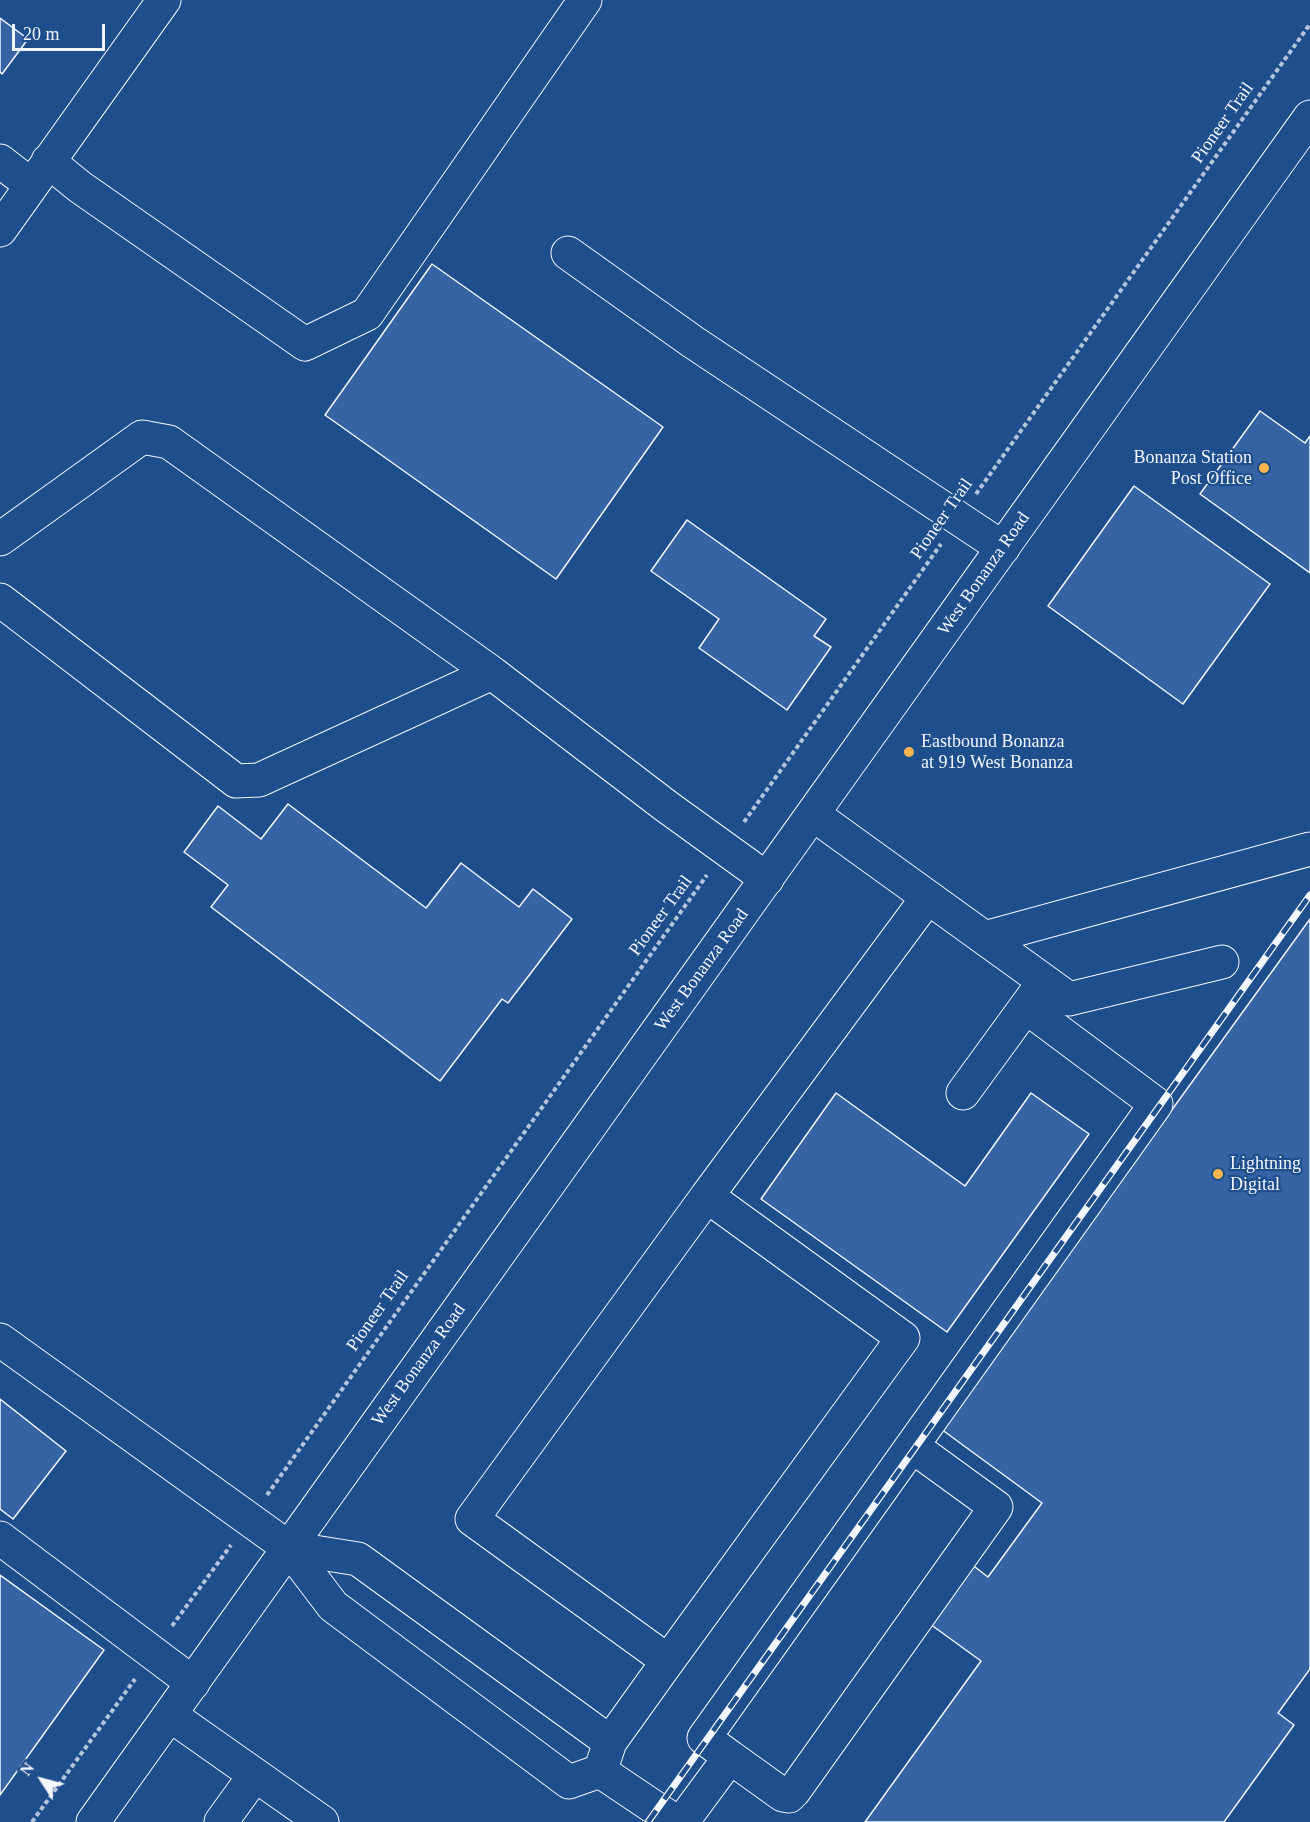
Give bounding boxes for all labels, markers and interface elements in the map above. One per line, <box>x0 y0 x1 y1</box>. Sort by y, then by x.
scale bar <box>15 12 108 50</box>
text: 20 m <box>23 24 60 44</box>
street label: Pioneer Trail <box>1187 78 1259 168</box>
place label: Bonanza Station Post Office <box>1134 447 1252 490</box>
marker: Bonanza Station Post Office <box>1257 461 1271 475</box>
street label: Pioneer Trail <box>906 474 978 564</box>
street label: West Bonanza Road <box>933 508 1035 640</box>
place label: Eastbound Bonanza at 919 West Bonanza <box>921 731 1073 774</box>
marker: Eastbound Bonanza at 919 West Bonanza <box>902 745 916 759</box>
street label: Pioneer Trail <box>625 872 697 960</box>
street label: West Bonanza Road <box>650 905 754 1035</box>
place label: Lightning Digital <box>1230 1153 1301 1196</box>
marker: Lightning Digital <box>1211 1167 1225 1181</box>
street label: Pioneer Trail <box>342 1266 414 1356</box>
street label: West Bonanza Road <box>367 1300 471 1430</box>
north arrow <box>12 1750 72 1810</box>
text: N <box>17 1759 37 1779</box>

